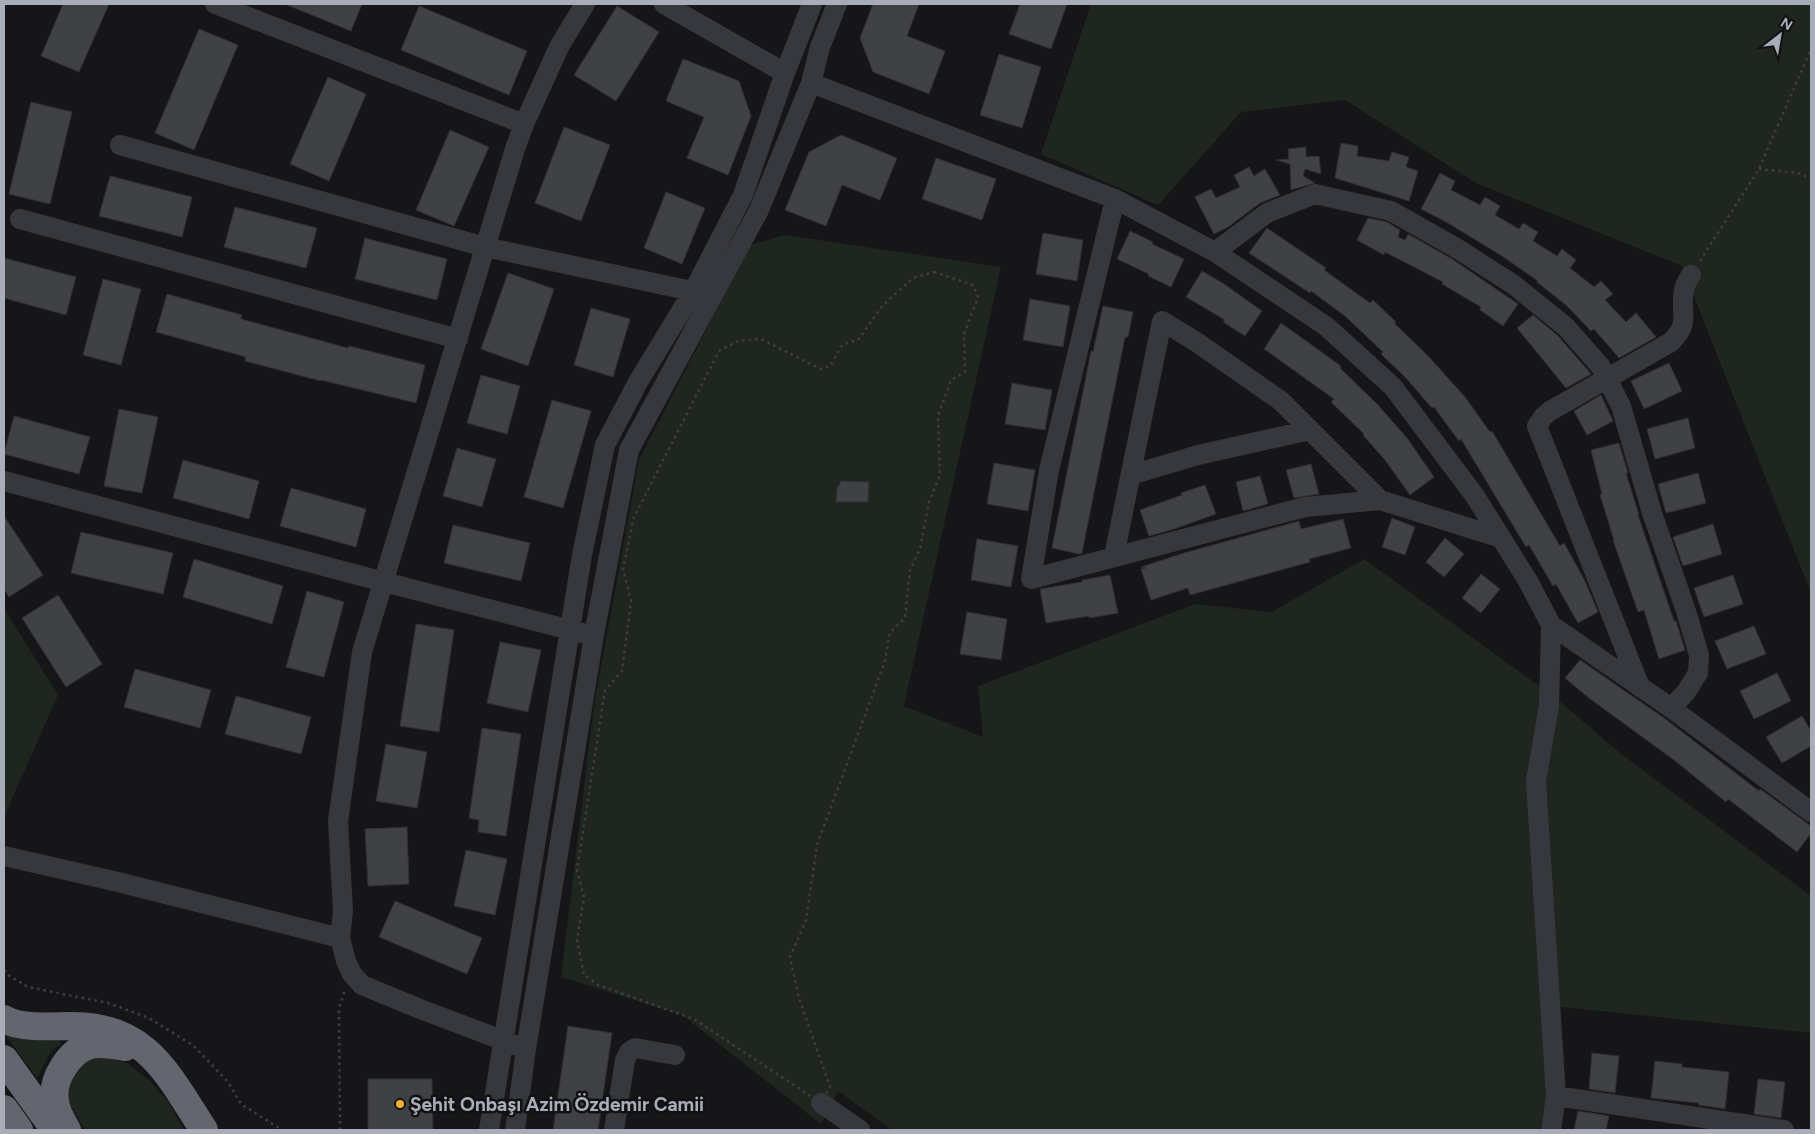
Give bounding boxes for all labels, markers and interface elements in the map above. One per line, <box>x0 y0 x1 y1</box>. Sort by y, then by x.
north arrow <box>1755 10 1805 60</box>
text: N <box>1777 14 1795 34</box>
place label: Şehit Onbaşı Azim Özdemir Camii <box>410 1093 704 1116</box>
marker: Şehit Onbaşı Azim Özdemir Camii <box>394 1098 406 1110</box>

